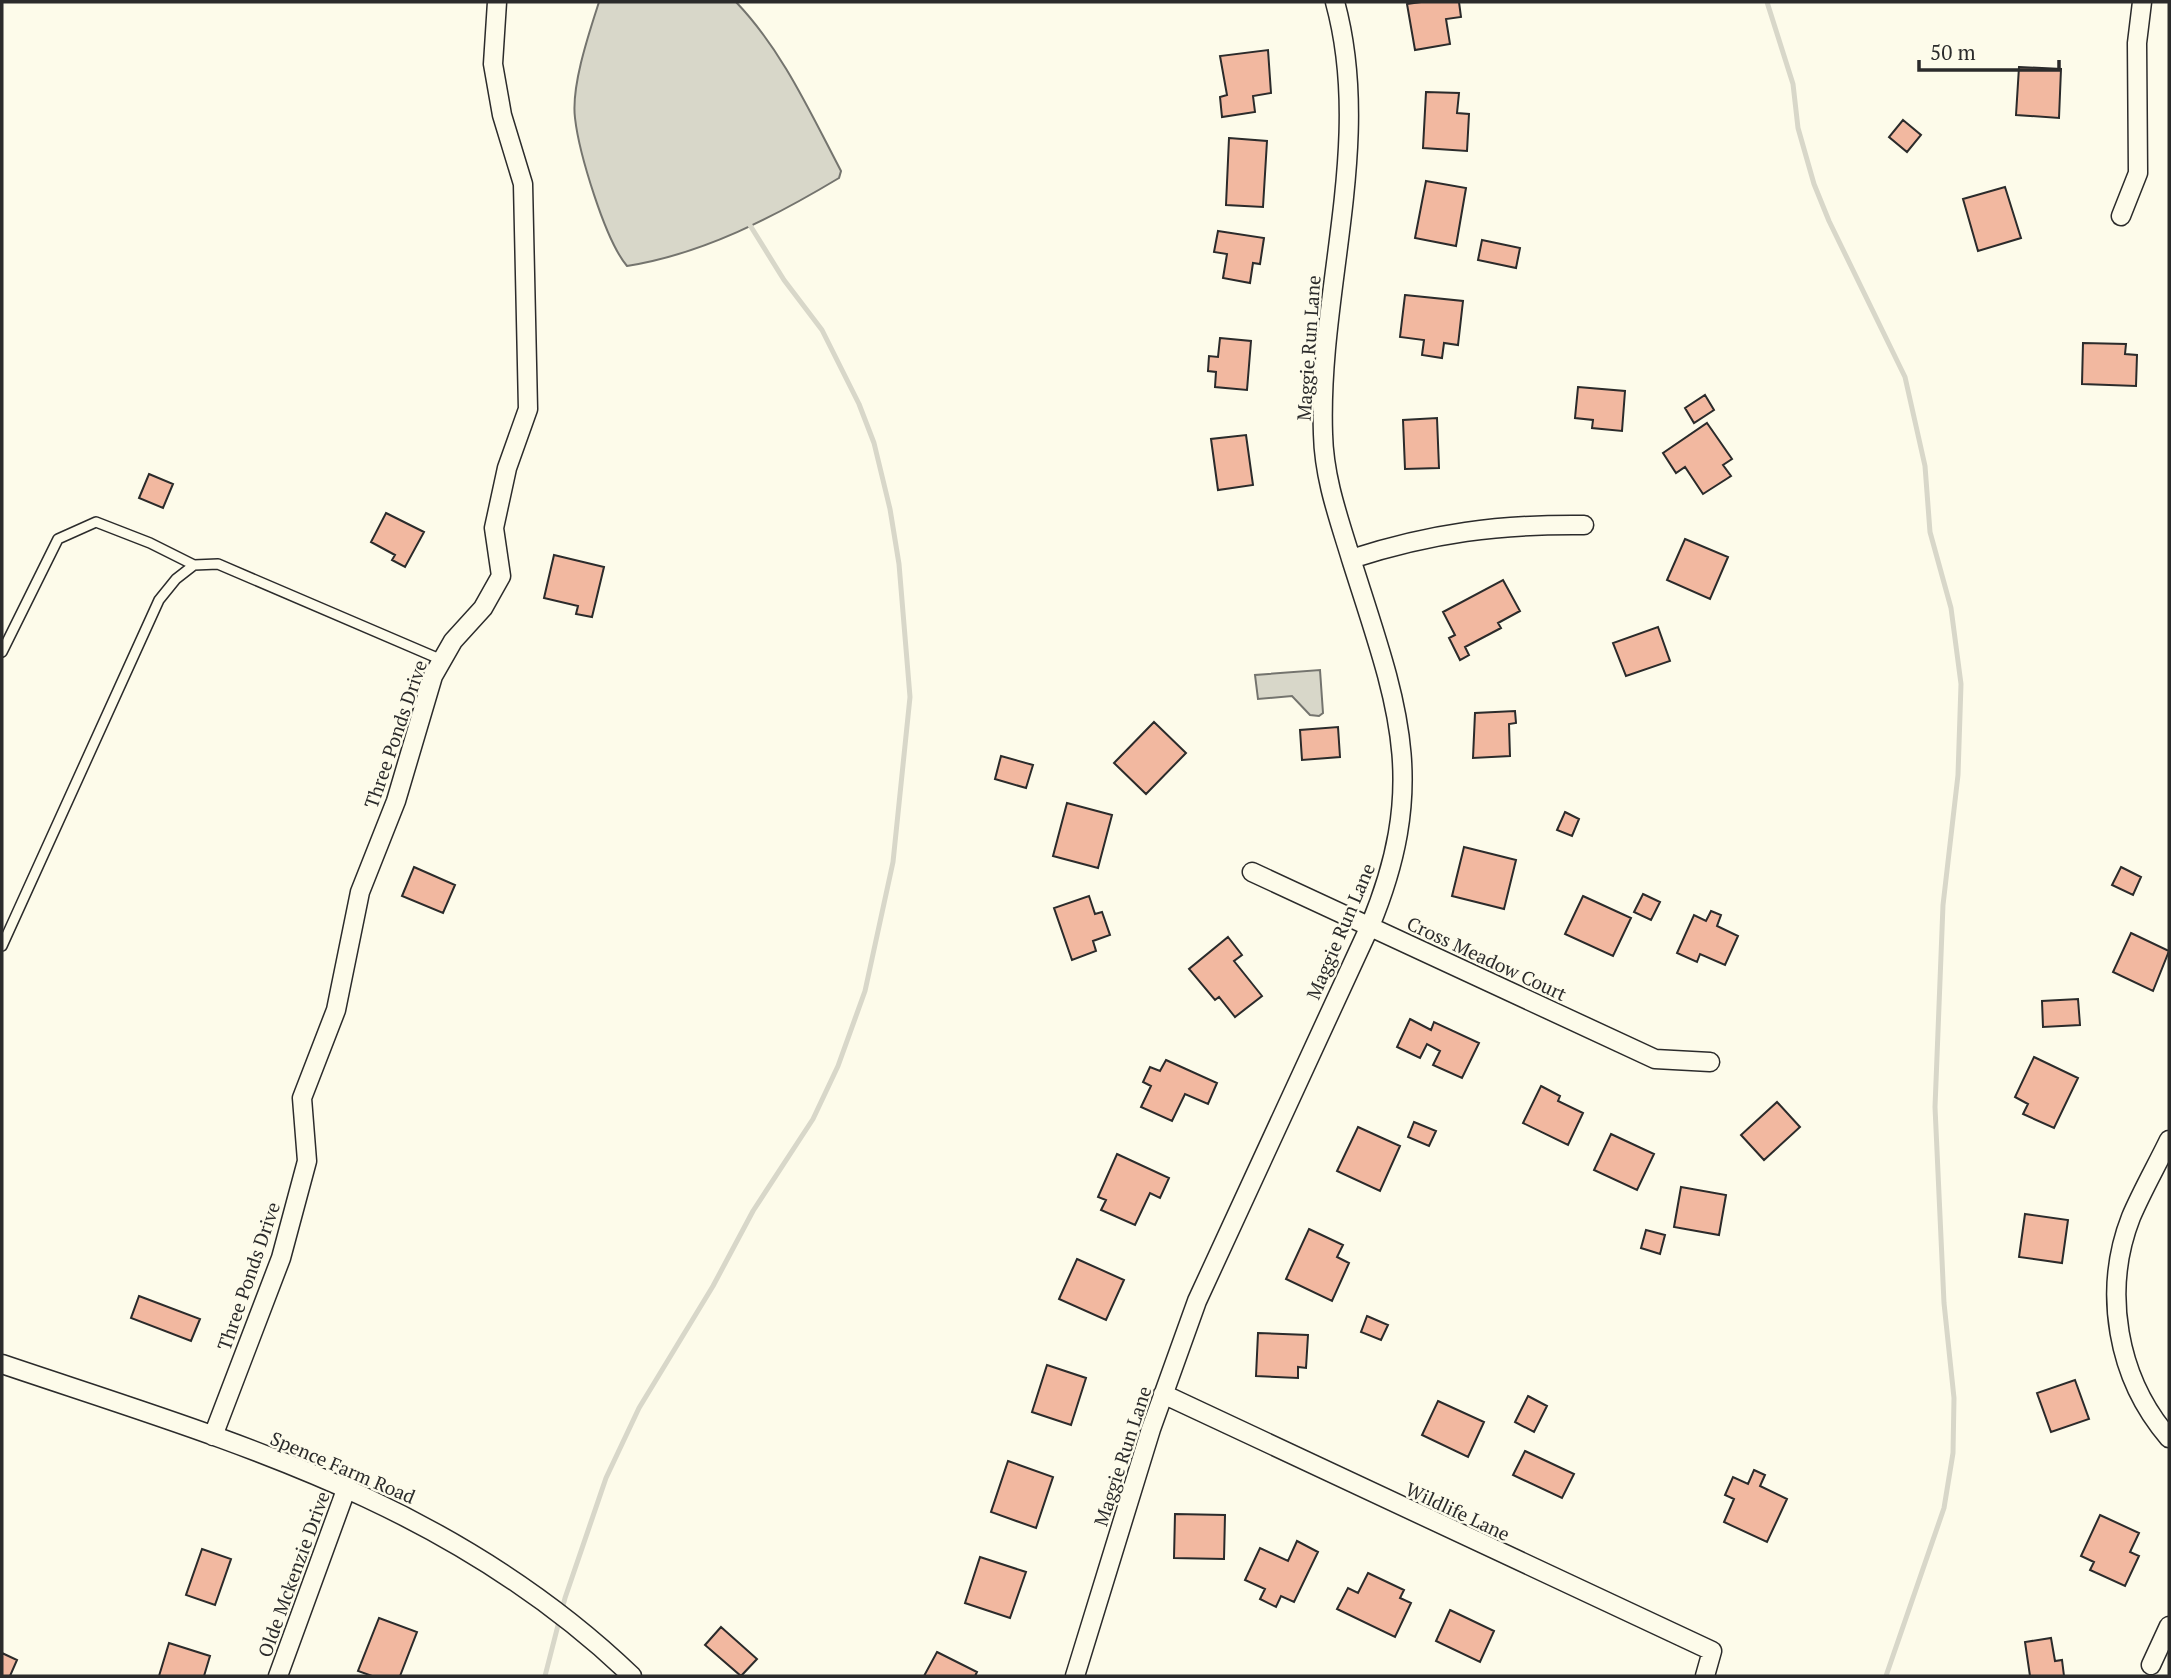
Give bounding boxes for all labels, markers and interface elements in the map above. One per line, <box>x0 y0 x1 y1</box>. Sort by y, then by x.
scale bar <box>1919 28 2059 72</box>
text: 50 m <box>1930 38 1976 66</box>
street label: Maggie Run Lane <box>1290 274 1326 422</box>
street label: Three Ponds Drive <box>358 657 432 811</box>
street label: Maggie Run Lane <box>1300 859 1380 1003</box>
street label: Cross Meadow Court <box>1403 910 1571 1006</box>
street label: Three Ponds Drive <box>211 1199 285 1353</box>
street label: Maggie Run Lane <box>1088 1383 1156 1529</box>
street label: Spence Farm Road <box>267 1425 420 1509</box>
street label: Wildlife Lane <box>1402 1476 1514 1546</box>
street label: Olde Mckenzie Drive <box>251 1488 335 1660</box>

